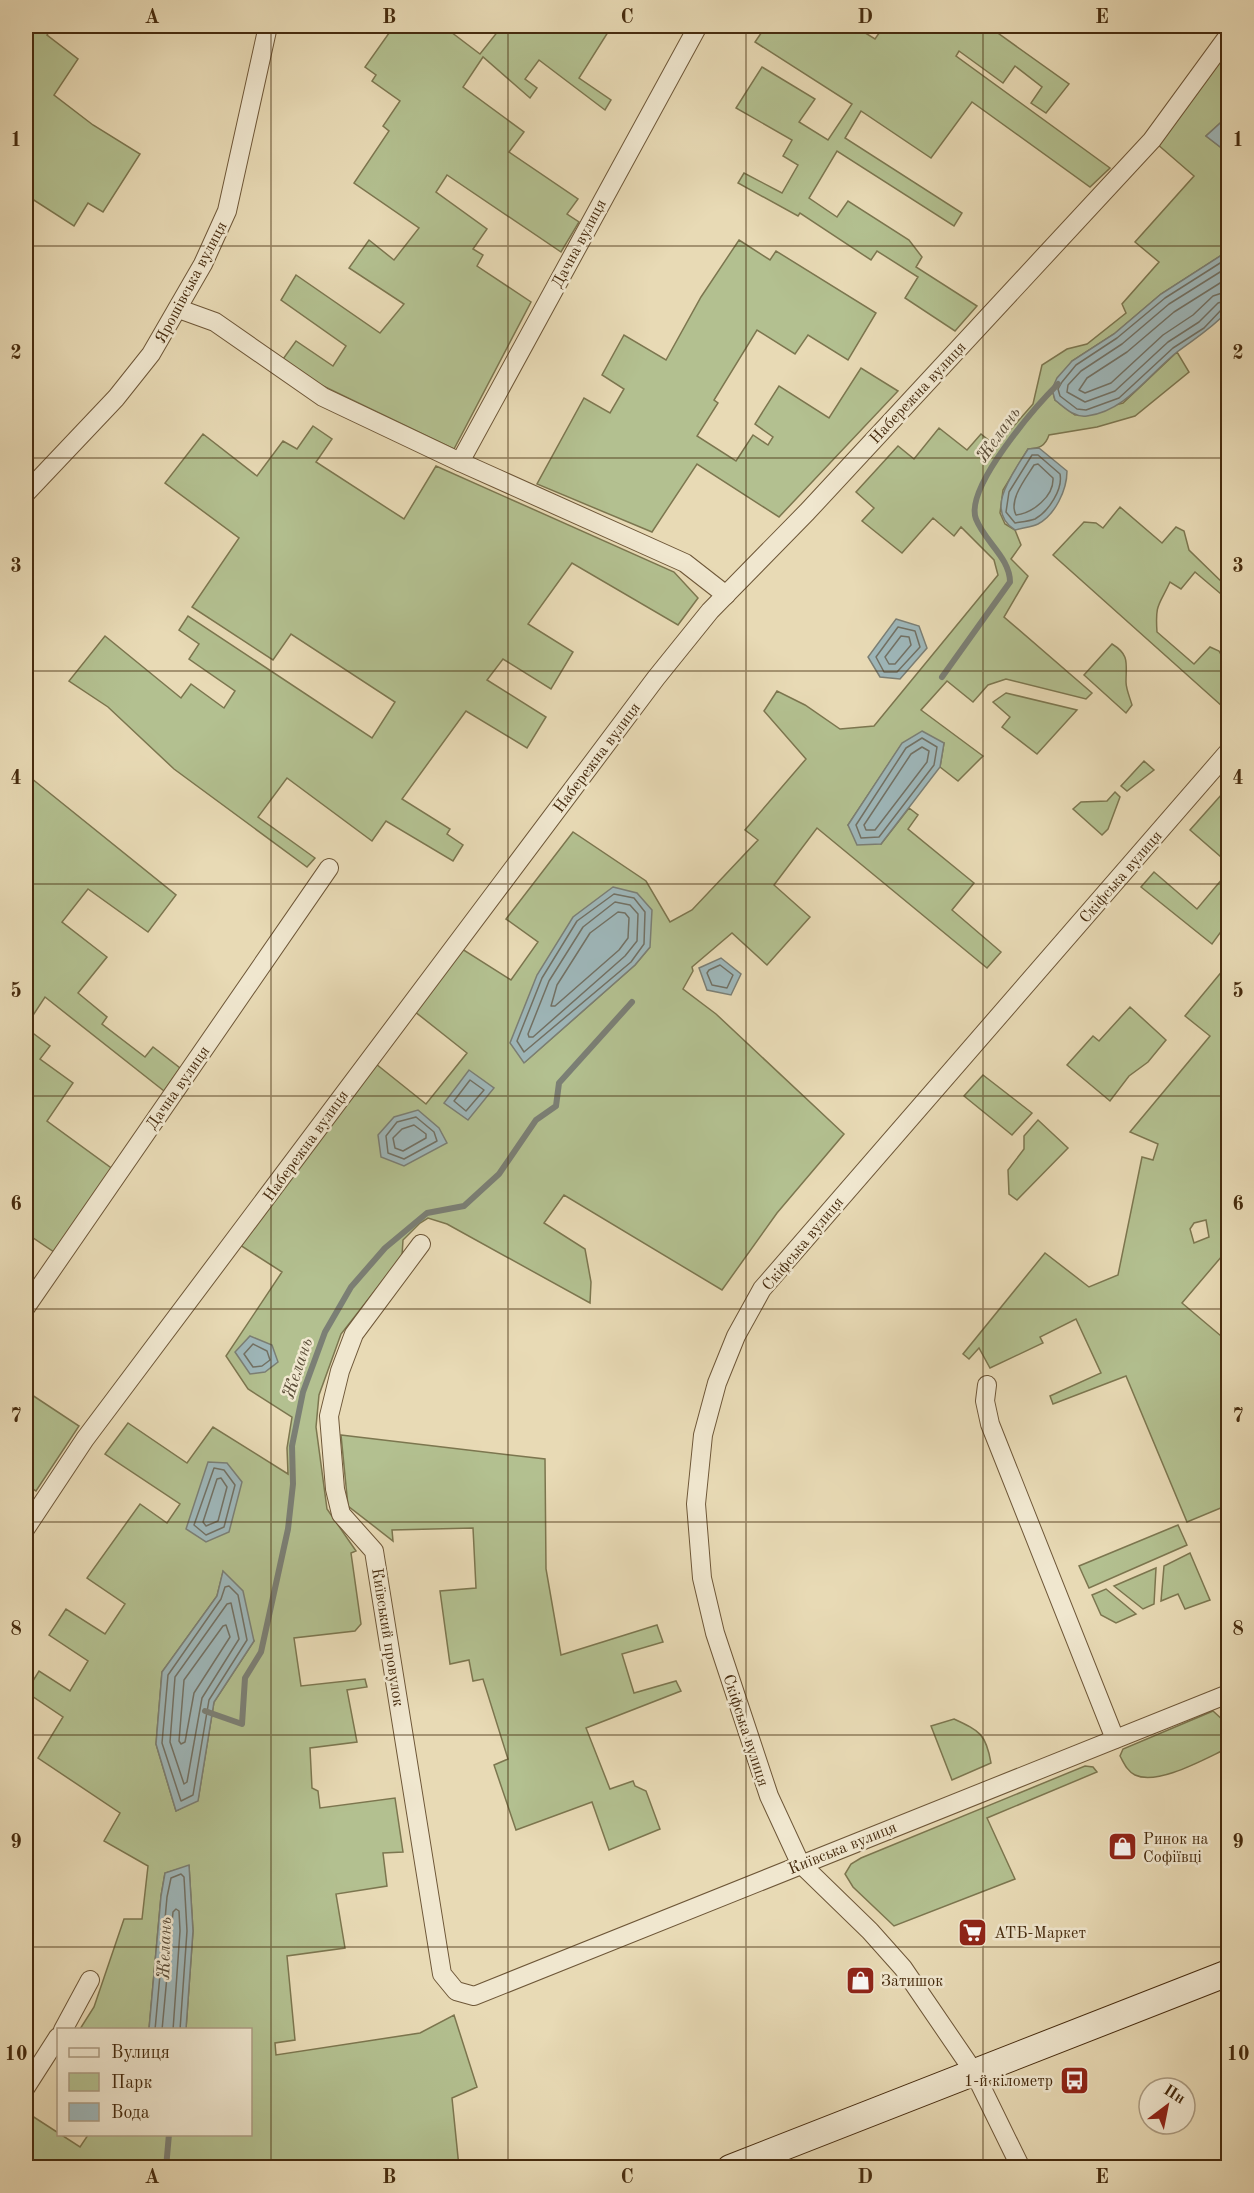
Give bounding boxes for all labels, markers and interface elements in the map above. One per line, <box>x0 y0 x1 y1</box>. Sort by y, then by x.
text: A <box>144 8 160 28</box>
text: B <box>382 8 396 28</box>
text: C <box>620 8 634 28</box>
text: D <box>857 8 873 28</box>
text: E <box>1095 8 1109 28</box>
text: 1 <box>10 131 22 151</box>
text: 1 <box>1232 131 1244 151</box>
street label: Дачна вулиця <box>550 197 610 291</box>
street label: Ярошівська вулиця <box>153 219 231 347</box>
street label: Набережна вулиця <box>867 339 970 448</box>
text: 2 <box>10 344 22 364</box>
text: 2 <box>1232 344 1244 364</box>
water label: Желань <box>973 404 1024 466</box>
text: 3 <box>10 557 22 577</box>
text: 3 <box>1232 557 1244 577</box>
street label: Набережна вулиця <box>551 700 644 816</box>
text: 4 <box>10 769 22 789</box>
text: 4 <box>1232 769 1244 789</box>
street label: Скіфська вулиця <box>1077 828 1166 927</box>
text: 5 <box>10 981 22 1002</box>
text: 5 <box>1232 981 1244 1002</box>
street label: Дачна вулиця <box>144 1043 213 1133</box>
street label: Набережна вулиця <box>261 1088 352 1205</box>
street label: Скіфська вулиця <box>760 1194 847 1294</box>
text: 6 <box>10 1195 22 1215</box>
text: 6 <box>1232 1195 1244 1215</box>
water label: Желань <box>280 1336 316 1401</box>
text: 7 <box>10 1407 22 1427</box>
text: 7 <box>1232 1407 1244 1427</box>
street label: Київський провулок <box>368 1567 406 1708</box>
text: 8 <box>10 1620 22 1640</box>
text: 8 <box>1232 1620 1244 1640</box>
street label: Скіфська вулиця <box>719 1673 771 1789</box>
street label: Київська вулиця <box>786 1820 899 1878</box>
shop icon: Ринок на Софіївці <box>1106 1831 1138 1863</box>
place label: Ринок на Софіївці <box>1143 1832 1208 1866</box>
text: 9 <box>10 1833 22 1853</box>
text: 9 <box>1232 1833 1244 1853</box>
water label: Желань <box>155 1916 175 1980</box>
supermarket icon: АТБ-Маркет <box>957 1916 989 1948</box>
place label: АТБ-Маркет <box>994 1926 1086 1942</box>
shop icon: Затишок <box>844 1964 876 1996</box>
place label: Затишок <box>881 1974 943 1990</box>
legend <box>57 2028 252 2136</box>
text: Вулиця <box>111 2044 170 2062</box>
text: 10 <box>4 2045 28 2065</box>
text: 10 <box>1226 2045 1250 2065</box>
bus stop icon: 1-й кілометр <box>1058 2064 1090 2096</box>
text: Парк <box>111 2074 152 2092</box>
place label: 1-й кілометр <box>964 2074 1053 2090</box>
north arrow <box>1137 2076 1197 2136</box>
text: Пн <box>1160 2082 1187 2108</box>
text: Вода <box>111 2104 150 2122</box>
text: A <box>144 2168 160 2188</box>
text: B <box>382 2168 396 2188</box>
text: C <box>620 2168 634 2188</box>
text: D <box>857 2168 873 2188</box>
text: E <box>1095 2168 1109 2188</box>

